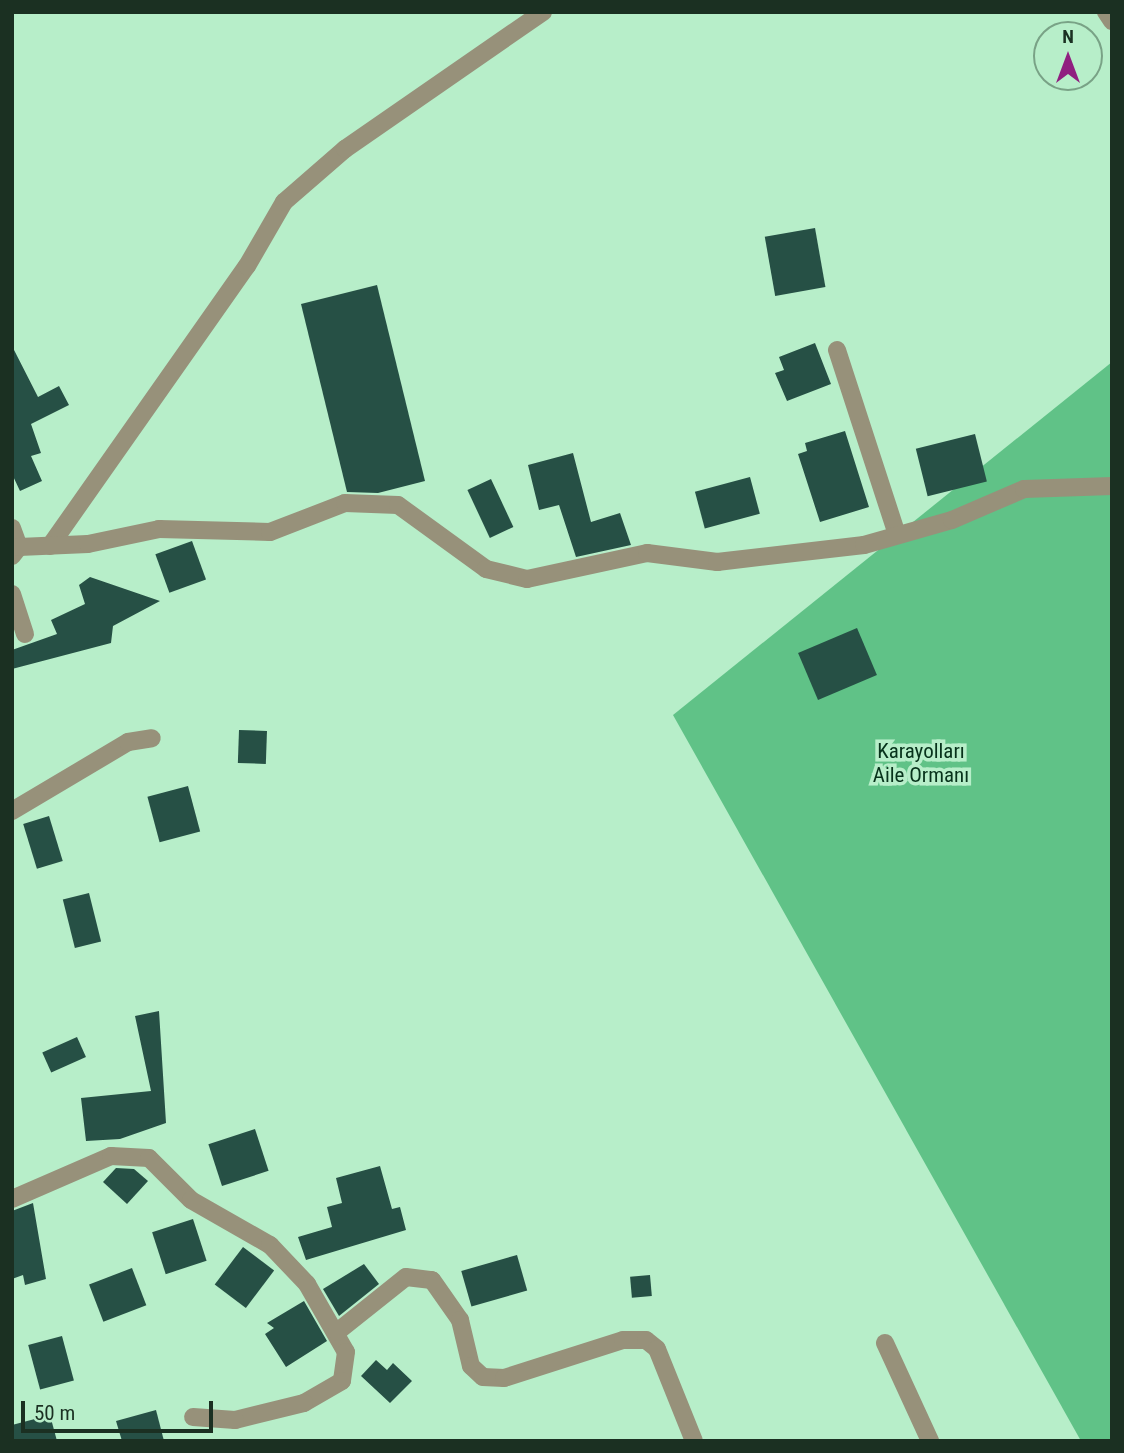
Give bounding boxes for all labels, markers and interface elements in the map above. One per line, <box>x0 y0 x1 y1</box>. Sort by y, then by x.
north arrow <box>1033 21 1103 91</box>
text: N <box>1062 25 1074 48</box>
park label: Karayolları Aile Ormanı <box>873 738 969 788</box>
scale bar <box>24 1386 217 1430</box>
text: 50 m <box>34 1401 75 1425</box>

